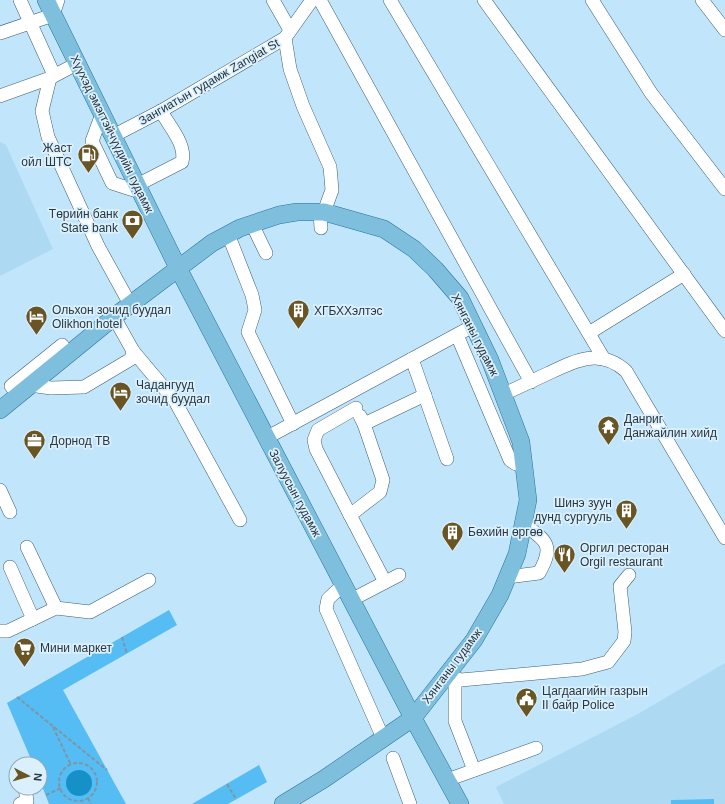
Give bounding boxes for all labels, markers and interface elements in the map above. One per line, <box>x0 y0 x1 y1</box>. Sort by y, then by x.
street label: Зангиатын гудамж Zangiat St <box>136 36 282 128</box>
street label: Хүүхэд эмэгтэйчүүдийн гудамж <box>68 53 156 215</box>
place label: Жаст ойл ШТС <box>21 141 72 169</box>
fuel station icon: Жаст ойл ШТС <box>75 142 101 175</box>
place label: Төрийн банк State bank <box>49 207 119 235</box>
bank icon: Төрийн банк State bank <box>120 208 146 241</box>
street label: Хянганы гудамж <box>448 292 502 378</box>
building icon: ХГБХХэлтэс <box>286 298 312 331</box>
place label: Ольхон зочид буудал Olikhon hotel <box>52 303 171 331</box>
hotel icon: Ольхон зочид буудал Olikhon hotel <box>23 304 49 337</box>
place label: ХГБХХэлтэс <box>314 304 383 318</box>
place label: Чадангууд зочид буудал <box>136 378 210 406</box>
hotel icon: Чадангууд зочид буудал <box>108 379 134 412</box>
place label: Данриг Данжайлин хийд <box>624 412 717 440</box>
temple icon: Данриг Данжайлин хийд <box>596 413 622 446</box>
office icon: Дорнод ТВ <box>21 428 47 461</box>
place label: Дорнод ТВ <box>50 434 110 448</box>
street label: Залуусын гудамж <box>266 447 324 539</box>
place label: Шинэ зуун дунд сургууль <box>534 496 612 524</box>
building icon: Шинэ зуун дунд сургууль <box>614 497 640 530</box>
building icon: Бөхийн өргөө <box>440 519 466 552</box>
place label: Бөхийн өргөө <box>468 525 543 539</box>
place label: Оргил ресторан Orgil restaurant <box>580 541 669 569</box>
restaurant icon: Оргил ресторан Orgil restaurant <box>551 542 577 575</box>
street label: Хянганы гудамж <box>419 626 485 706</box>
supermarket icon: Мини маркет <box>12 635 38 668</box>
place label: Мини маркет <box>40 641 113 655</box>
place label: Цагдаагийн газрын II байр Police <box>542 684 648 712</box>
public building icon: Цагдаагийн газрын II байр Police <box>514 685 540 718</box>
north arrow <box>8 756 48 796</box>
text: N <box>32 772 44 782</box>

